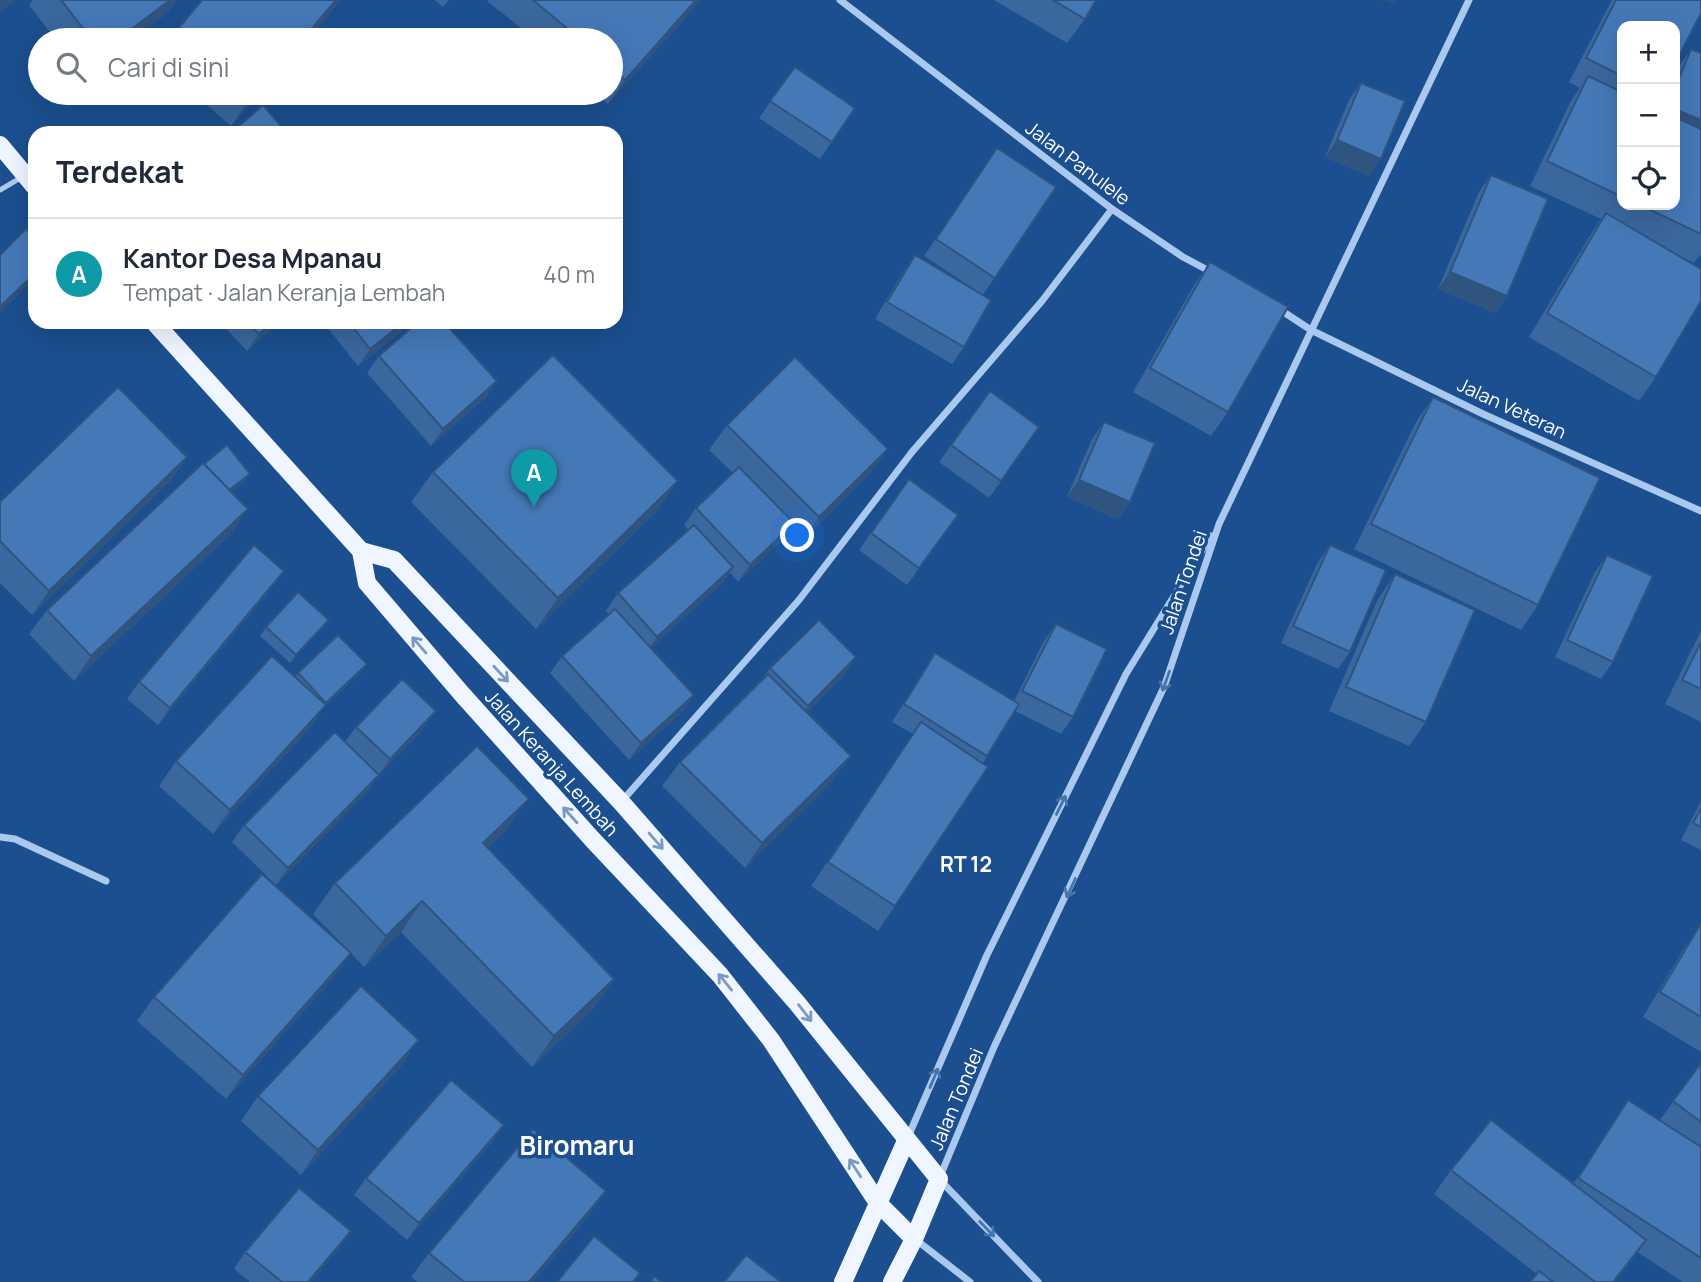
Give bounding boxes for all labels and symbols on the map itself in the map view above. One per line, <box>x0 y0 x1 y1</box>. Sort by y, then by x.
street label: Jalan Panulele <box>1020 115 1136 211</box>
street label: Jalan Veteran <box>1453 371 1571 445</box>
pin: A <box>511 449 557 507</box>
your location <box>780 518 814 552</box>
street label: Jalan Tondei <box>1153 526 1213 638</box>
one-way arrow <box>411 636 427 654</box>
one-way arrow <box>493 665 510 682</box>
one-way arrow <box>1158 670 1171 692</box>
street label: Jalan Keranja Lembah <box>479 684 625 842</box>
one-way arrow <box>1054 795 1068 816</box>
one-way arrow <box>562 807 579 824</box>
one-way arrow <box>648 832 664 850</box>
district label: RT 12 <box>940 850 992 878</box>
one-way arrow <box>1064 877 1077 898</box>
one-way arrow <box>717 973 733 991</box>
one-way arrow <box>797 1003 812 1021</box>
street label: Jalan Tondei <box>923 1044 989 1154</box>
one-way arrow <box>928 1068 941 1089</box>
district label: Biromaru <box>520 1127 634 1163</box>
one-way arrow <box>848 1159 862 1178</box>
one-way arrow <box>978 1220 995 1237</box>

